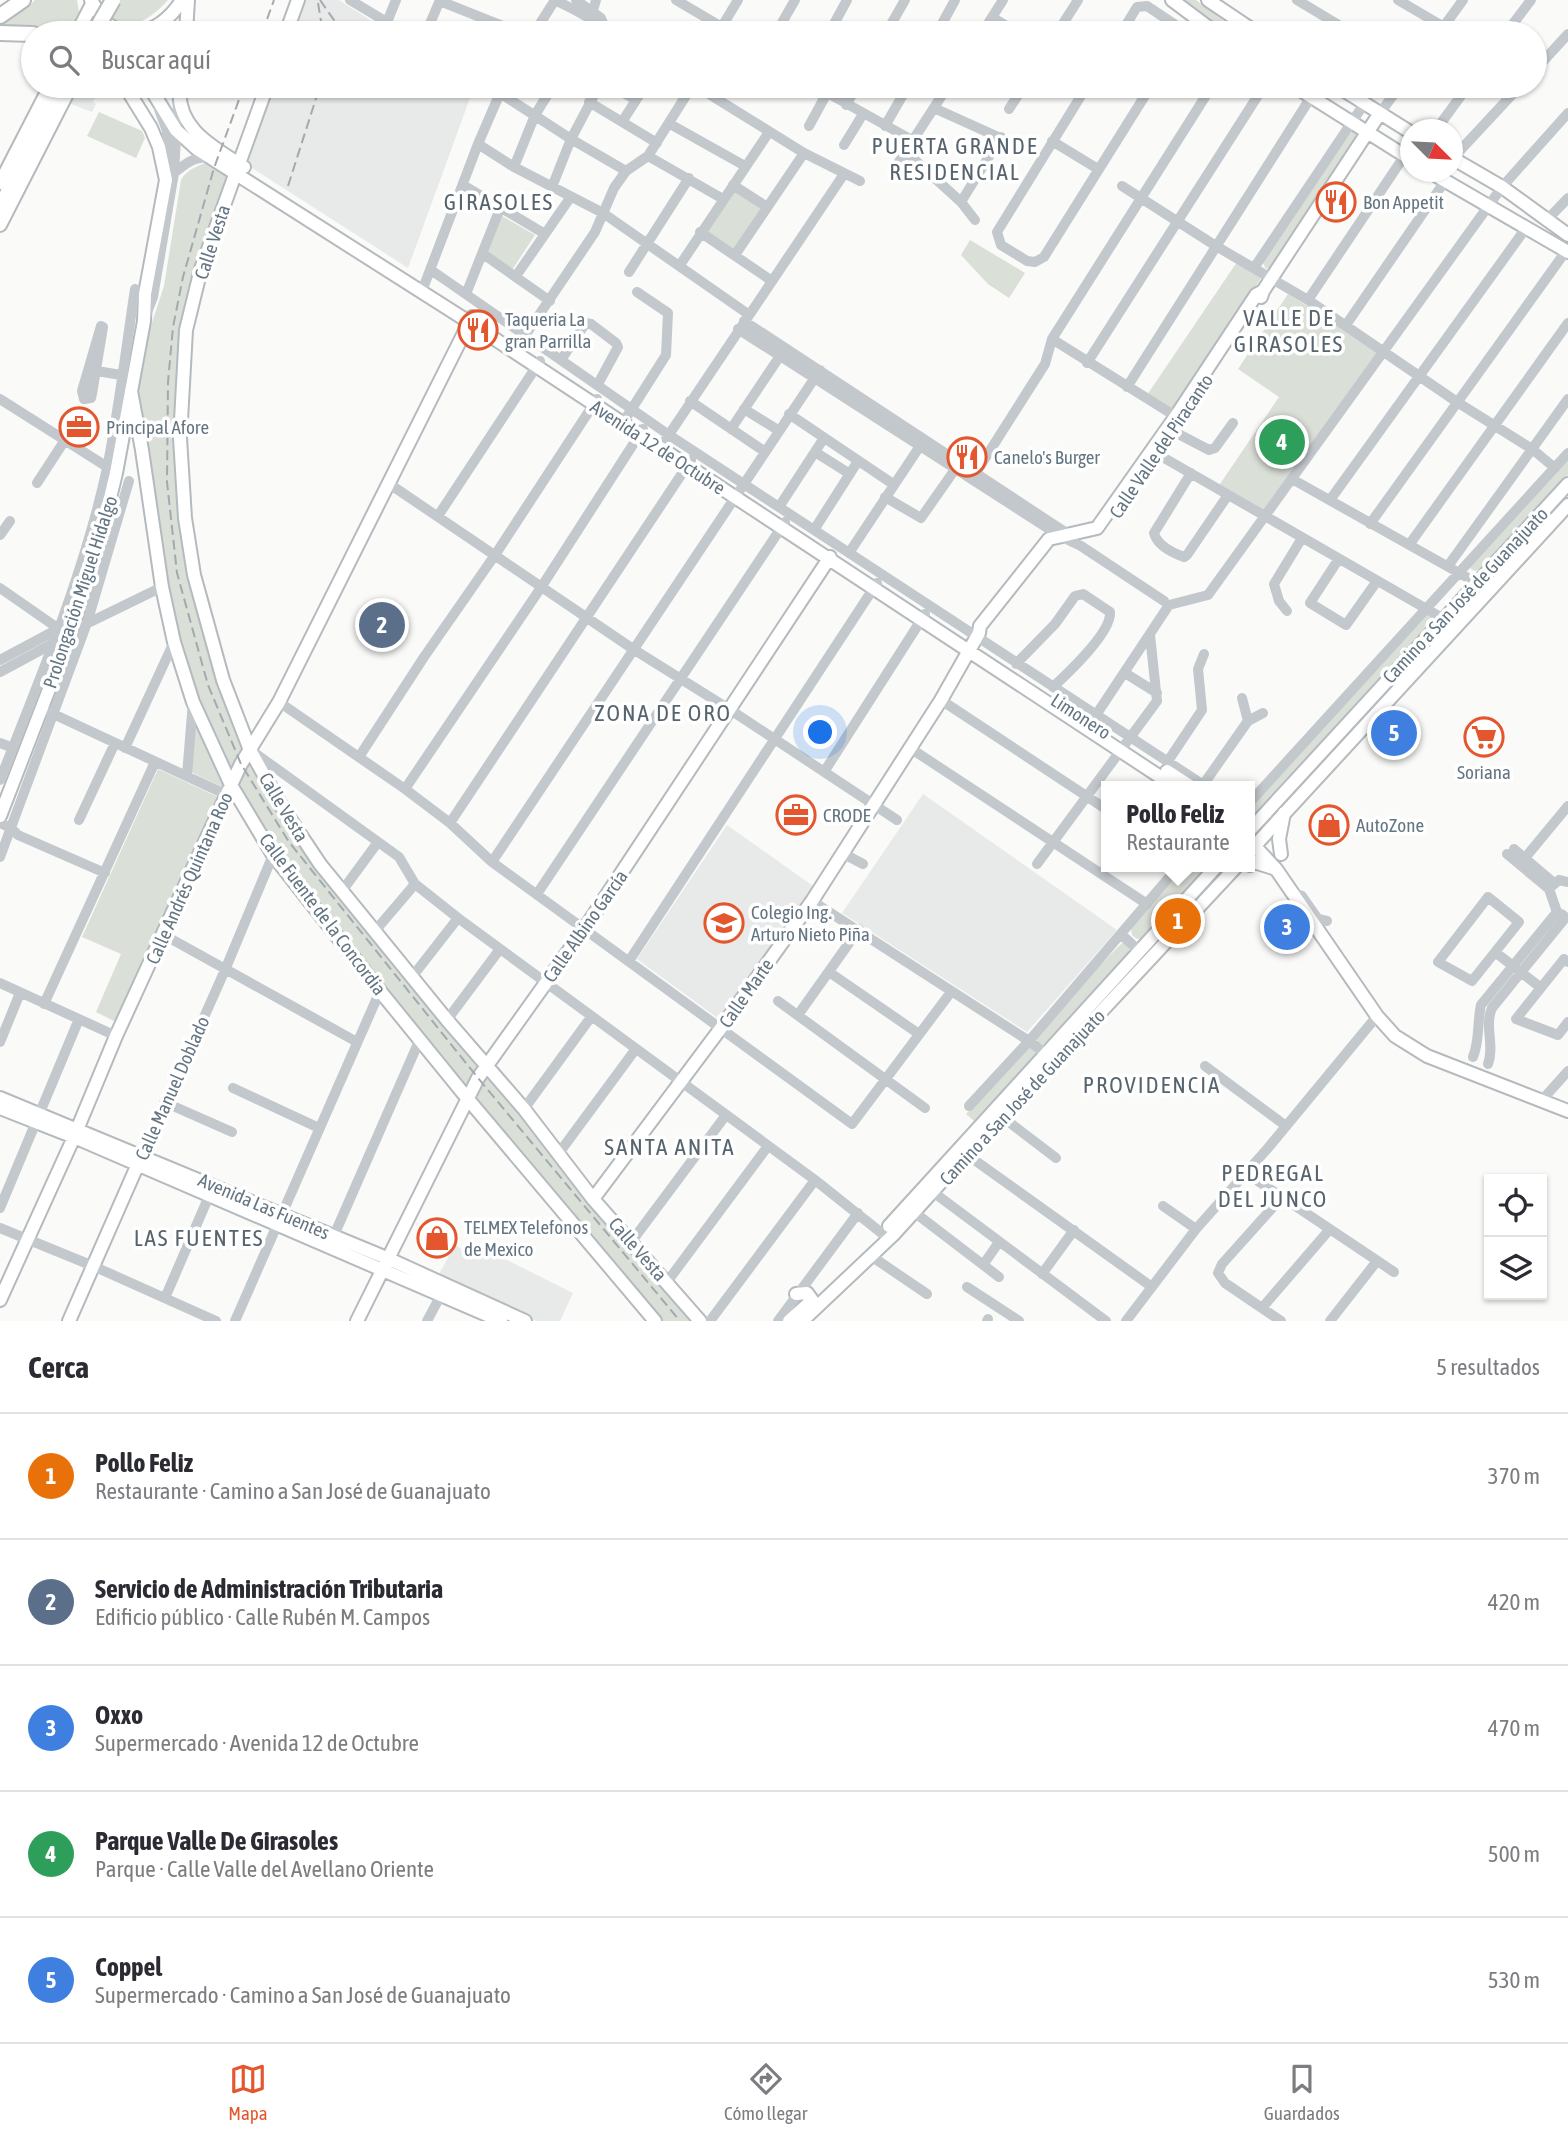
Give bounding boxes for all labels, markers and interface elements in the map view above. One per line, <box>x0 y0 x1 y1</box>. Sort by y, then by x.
search box <box>21 21 1547 98</box>
icon: search <box>45 41 83 79</box>
text: Buscar aquí <box>101 45 211 75</box>
north arrow <box>1400 119 1463 182</box>
district label: PUERTA GRANDE RESIDENCIAL <box>872 133 1038 185</box>
restaurant icon: Bon Appetit <box>1315 181 1357 223</box>
district label: GIRASOLES <box>444 189 554 215</box>
place label: Bon Appetit <box>1363 191 1444 213</box>
street label: Calle Vesta <box>190 202 234 282</box>
district label: VALLE DE GIRASOLES <box>1234 305 1344 357</box>
place label: Taqueria La gran Parrilla <box>505 308 591 352</box>
restaurant icon: Taqueria La gran Parrilla <box>457 309 499 351</box>
street label: Calle Valle del Piracanto <box>1105 370 1217 522</box>
street label: Avenida 12 de Octubre <box>586 395 730 499</box>
office icon: Principal Afore <box>58 406 100 448</box>
place label: Principal Afore <box>106 416 209 438</box>
pin: 4 <box>1259 416 1305 468</box>
restaurant icon: Canelo's Burger <box>946 436 988 478</box>
place label: Canelo's Burger <box>994 446 1100 468</box>
street label: Prolongación Miguel Hidalgo <box>38 493 122 691</box>
street label: Camino a San José de Guanajuato <box>1378 503 1552 687</box>
pin: 2 <box>359 599 405 651</box>
street label: Limonero <box>1047 689 1115 743</box>
district label: ZONA DE ORO <box>594 700 732 726</box>
pin: 5 <box>1371 707 1417 759</box>
your location <box>803 715 837 749</box>
supermarket icon: Soriana <box>1463 716 1505 758</box>
place label: Soriana <box>1457 761 1511 783</box>
street label: Calle Vesta <box>255 768 313 846</box>
popup <box>1101 781 1255 872</box>
street label: Calle Andrés Quintana Roo <box>141 789 237 967</box>
office icon: CRODE <box>775 794 817 836</box>
text: Pollo Feliz <box>1126 799 1224 829</box>
place label: CRODE <box>823 804 871 826</box>
shop icon: AutoZone <box>1308 804 1350 846</box>
place label: AutoZone <box>1356 814 1424 836</box>
street label: Calle Fuente de la Concordia <box>255 829 391 999</box>
text: Restaurante <box>1126 829 1230 855</box>
street label: Calle Albino García <box>538 866 632 986</box>
pin: 1 <box>1155 895 1201 947</box>
place label: Colegio Ing. Arturo Nieto Piña <box>751 901 870 945</box>
pin: 3 <box>1264 901 1310 953</box>
school or university icon: Colegio Ing. Arturo Nieto Piña <box>703 902 745 944</box>
street label: Calle Marte <box>714 954 778 1032</box>
street label: Camino a San José de Guanajuato <box>935 1005 1109 1189</box>
street label: Calle Manuel Doblado <box>130 1013 214 1163</box>
district label: PROVIDENCIA <box>1083 1072 1221 1098</box>
district label: SANTA ANITA <box>604 1134 736 1160</box>
district label: PEDREGAL DEL JUNCO <box>1218 1160 1328 1212</box>
street label: Avenida Las Fuentes <box>195 1168 333 1244</box>
map controls <box>1484 1174 1547 1300</box>
button: locate <box>1484 1174 1547 1237</box>
street label: Calle Vesta <box>604 1213 672 1285</box>
place label: TELMEX Telefonos de Mexico <box>464 1216 588 1260</box>
shop icon: TELMEX Telefonos de Mexico <box>416 1217 458 1259</box>
district label: LAS FUENTES <box>134 1225 264 1251</box>
button: layers <box>1484 1237 1547 1300</box>
text: Cerca <box>28 1350 89 1384</box>
text: 5 resultados <box>1436 1354 1540 1380</box>
text: Pollo Feliz <box>95 1448 193 1478</box>
text: 1 <box>46 1463 56 1489</box>
text: 370 m <box>1488 1463 1540 1489</box>
text: Restaurante · Camino a San José de Guanajuato <box>95 1478 491 1504</box>
text: Servicio de Administración Tributaria <box>95 1574 443 1604</box>
text: 2 <box>46 1589 56 1615</box>
text: 420 m <box>1488 1589 1540 1615</box>
text: Edificio público · Calle Rubén M. Campos <box>95 1604 430 1630</box>
text: Oxxo <box>95 1700 143 1730</box>
text: 3 <box>46 1715 56 1741</box>
text: 470 m <box>1488 1715 1540 1741</box>
text: Supermercado · Avenida 12 de Octubre <box>95 1730 419 1756</box>
text: Parque Valle De Girasoles <box>95 1826 338 1856</box>
text: 4 <box>46 1841 56 1867</box>
text: 500 m <box>1488 1841 1540 1867</box>
text: Parque · Calle Valle del Avellano Oriente <box>95 1856 434 1882</box>
text: Coppel <box>95 1952 162 1982</box>
text: 5 <box>46 1967 56 1993</box>
text: 530 m <box>1488 1967 1540 1993</box>
text: Supermercado · Camino a San José de Guanajuato <box>95 1982 511 2008</box>
tab: Mapa <box>228 2060 268 2124</box>
tab: Cómo llegar <box>724 2060 807 2124</box>
tab: Guardados <box>1264 2060 1340 2124</box>

